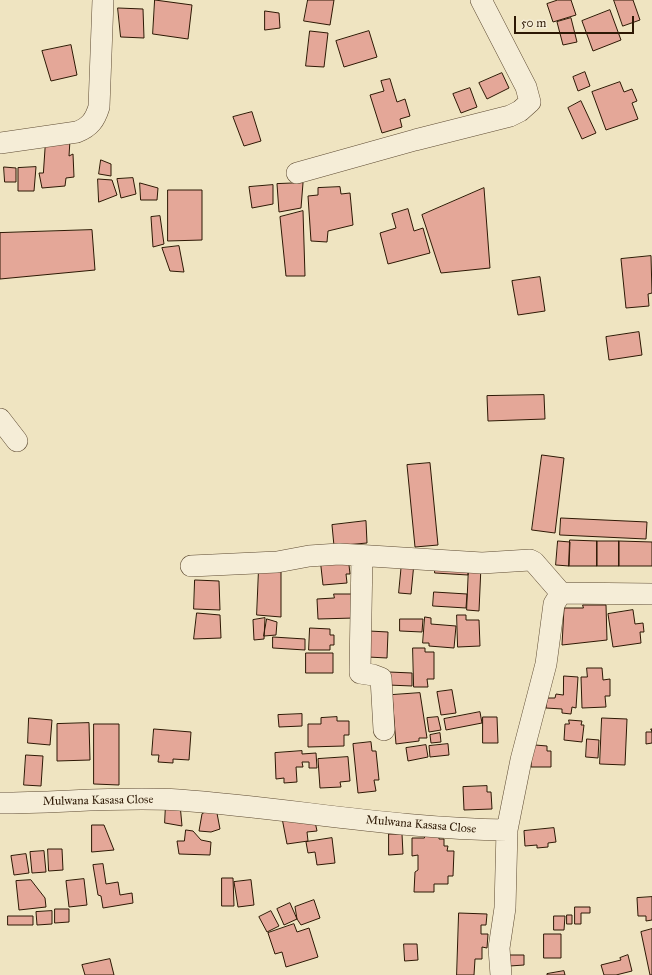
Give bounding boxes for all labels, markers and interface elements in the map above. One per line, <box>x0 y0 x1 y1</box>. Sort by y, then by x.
scale bar <box>516 8 636 34</box>
text: 50 m <box>521 16 546 30</box>
street label: Mulwana Kasasa Close <box>43 793 153 809</box>
street label: Mulwana Kasasa Close <box>365 813 477 837</box>

